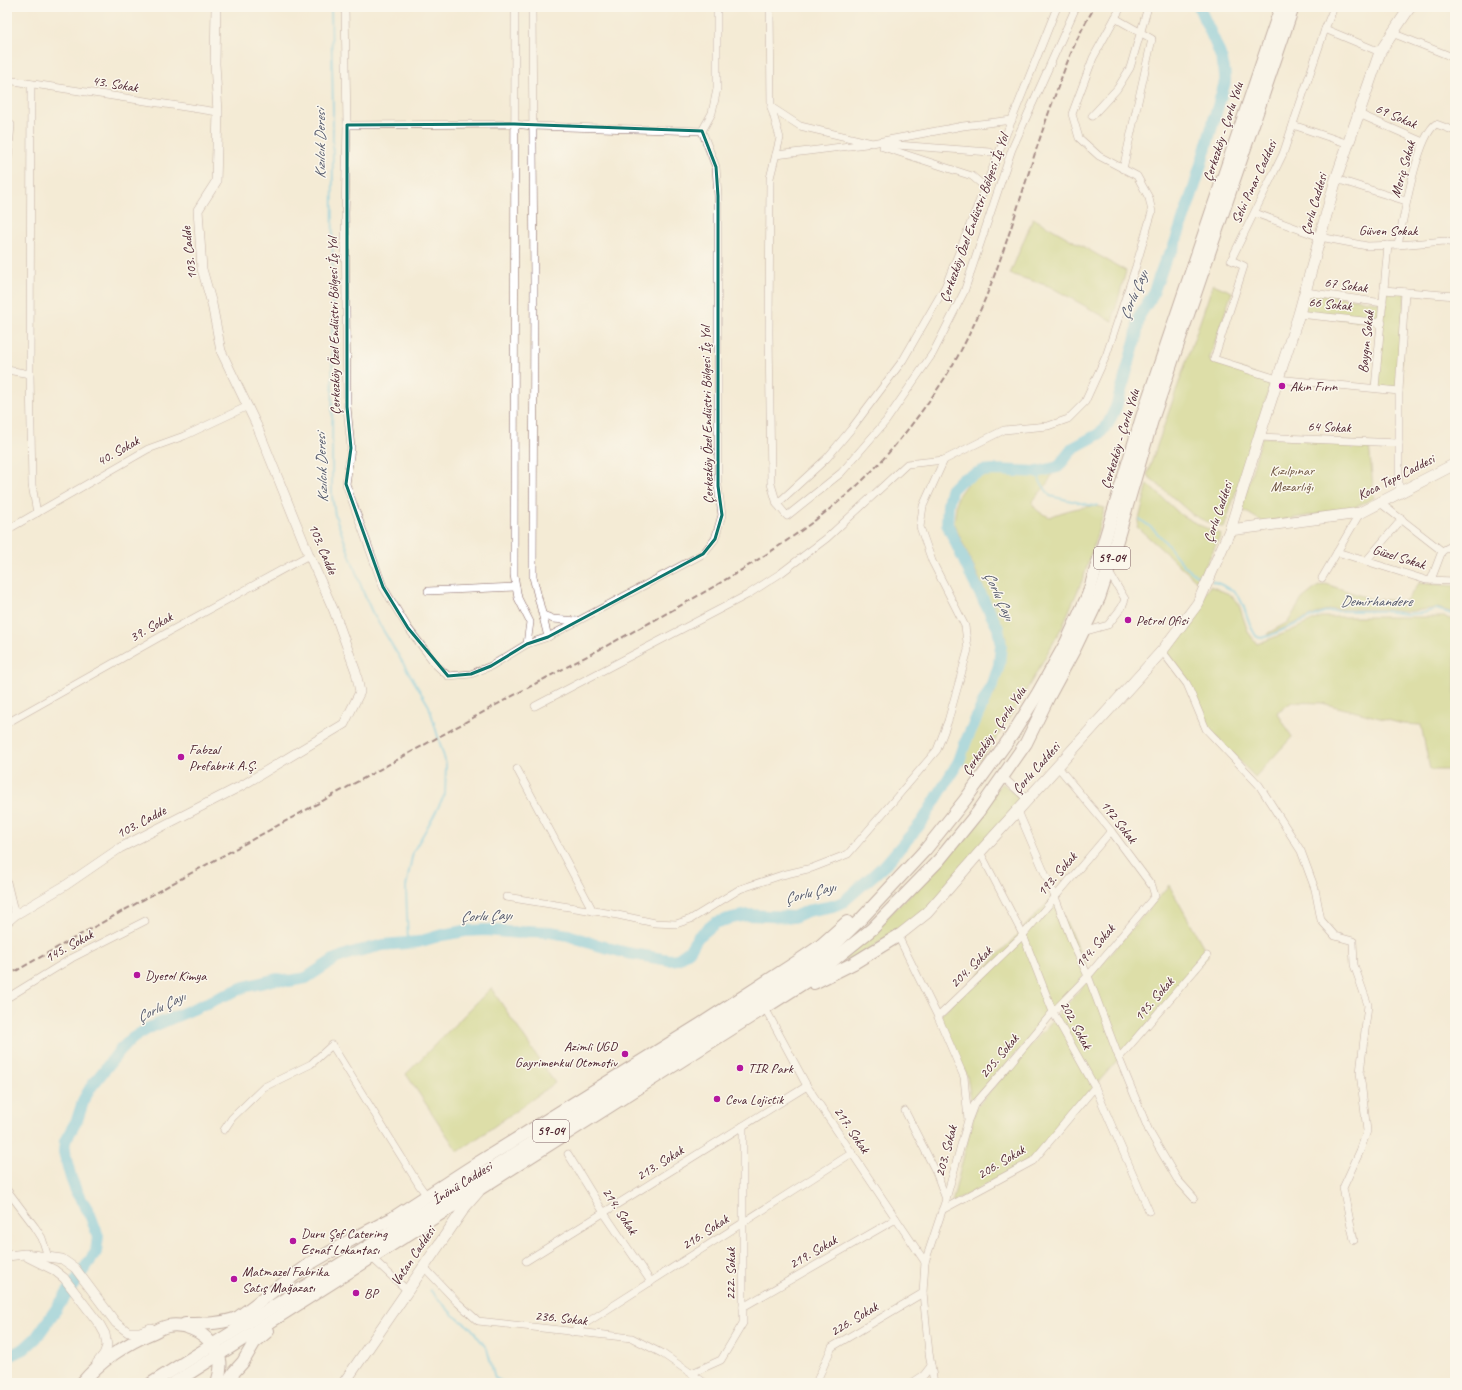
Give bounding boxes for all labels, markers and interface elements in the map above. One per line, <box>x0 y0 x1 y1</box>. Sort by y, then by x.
street label: 43. Sokak <box>91 72 140 96</box>
street label: Çerkezköy - Çorlu Yolu <box>1199 80 1247 184</box>
street label: 69 Sokak <box>1373 100 1420 133</box>
water label: Kızılcık Deresi <box>311 105 330 179</box>
street label: Çerkezköy Özel Endüstri Bölgesi İç Yol <box>936 129 1013 304</box>
street label: Selvi Pınar Caddesi <box>1227 136 1282 226</box>
street label: Meriç Sokak <box>1387 138 1419 199</box>
street label: Çorlu Caddesi <box>1297 169 1332 237</box>
street label: Güven Sokak <box>1359 222 1419 239</box>
street label: 103. Cadde <box>177 224 201 281</box>
street label: Çerkezköy Özel Endüstri Bölgesi İç Yol <box>324 234 344 415</box>
water label: Çorlu Çayı <box>1115 266 1154 322</box>
street label: 67 Sokak <box>1323 274 1370 297</box>
street label: 66 Sokak <box>1308 293 1353 315</box>
street label: Baygın Sokak <box>1354 309 1378 374</box>
street label: Çerkezköy Özel Endüstri Bölgesi İç Yol <box>697 323 717 504</box>
place label: Akın Fırın <box>1290 378 1338 395</box>
marker: Akın Fırın <box>1277 381 1287 391</box>
street label: Çerkezköy - Çorlu Yolu <box>1097 387 1143 491</box>
street label: 64 Sokak <box>1307 418 1352 436</box>
water label: Kızılcık Deresi <box>311 429 333 503</box>
street label: 40. Sokak <box>94 432 143 470</box>
street label: Koca Tepe Caddesi <box>1355 449 1439 504</box>
park label: Kızılpınar Mezarlığı <box>1270 462 1315 495</box>
street label: Çorlu Caddesi <box>1200 477 1237 545</box>
street label: 103. Cadde <box>305 521 342 578</box>
street label: Güzel Sokak <box>1370 541 1429 574</box>
road number: 59-04 <box>1094 547 1130 569</box>
water label: Çorlu Çayı <box>980 569 1019 625</box>
water label: Demirhandere <box>1340 592 1414 611</box>
street label: 39. Sokak <box>127 608 176 646</box>
place label: Petrol Ofisi <box>1136 612 1190 629</box>
marker: Petrol Ofisi <box>1123 615 1133 625</box>
street label: Çerkezköy - Çorlu Yolu <box>958 683 1030 778</box>
street label: Çorlu Caddesi <box>1009 737 1065 797</box>
place label: Fabzal Prefabrik A.Ş. <box>189 741 257 774</box>
marker: Fabzal Prefabrik A.Ş. <box>176 752 186 762</box>
street label: 192 Sokak <box>1097 797 1142 848</box>
street label: 103. Cadde <box>113 801 170 842</box>
street label: 193. Sokak <box>1033 848 1081 899</box>
water label: Çorlu Çayı <box>783 877 839 908</box>
water label: Çorlu Çayı <box>460 906 514 926</box>
street label: 194. Sokak <box>1071 920 1119 971</box>
street label: 145. Sokak <box>42 925 97 966</box>
street label: 204. Sokak <box>946 942 996 991</box>
place label: Dyesol Kimya <box>145 967 207 984</box>
marker: Dyesol Kimya <box>132 970 142 980</box>
street label: 195. Sokak <box>1130 973 1178 1024</box>
water label: Çorlu Çayı <box>134 986 190 1027</box>
street label: 202. Sokak <box>1056 998 1096 1053</box>
street label: 205. Sokak <box>976 1030 1023 1082</box>
place label: Azimli UGD Gayrimenkul Otomotiv <box>515 1038 618 1071</box>
marker: Azimli UGD Gayrimenkul Otomotiv <box>620 1049 630 1059</box>
place label: TIR Park <box>748 1060 794 1077</box>
marker: TIR Park <box>735 1063 745 1073</box>
place label: Ceva Lojistik <box>725 1091 784 1108</box>
marker: Ceva Lojistik <box>712 1094 722 1104</box>
street label: 217. Sokak <box>830 1103 874 1157</box>
road number: 59-04 <box>533 1120 569 1142</box>
street label: 203. Sokak <box>931 1123 961 1179</box>
street label: 213. Sokak <box>633 1141 688 1184</box>
street label: 206. Sokak <box>974 1141 1029 1183</box>
street label: İnönü Caddesi <box>429 1157 497 1208</box>
street label: 214. Sokak <box>599 1184 642 1238</box>
street label: 216. Sokak <box>678 1210 732 1253</box>
street label: Vatan Caddesi <box>387 1221 440 1289</box>
place label: Duru Şef Catering Esnaf Lokantası <box>301 1225 388 1258</box>
street label: 219. Sokak <box>786 1231 841 1272</box>
marker: Duru Şef Catering Esnaf Lokantası <box>288 1236 298 1246</box>
street label: 222. Sokak <box>722 1247 739 1300</box>
place label: Matmazel Fabrika Satış Mağazası <box>242 1263 330 1296</box>
marker: Matmazel Fabrika Satış Mağazası <box>229 1274 239 1284</box>
place label: BP <box>364 1285 380 1302</box>
marker: BP <box>351 1288 361 1298</box>
street label: 226. Sokak <box>827 1298 882 1340</box>
street label: 236. Sokak <box>534 1307 589 1329</box>

